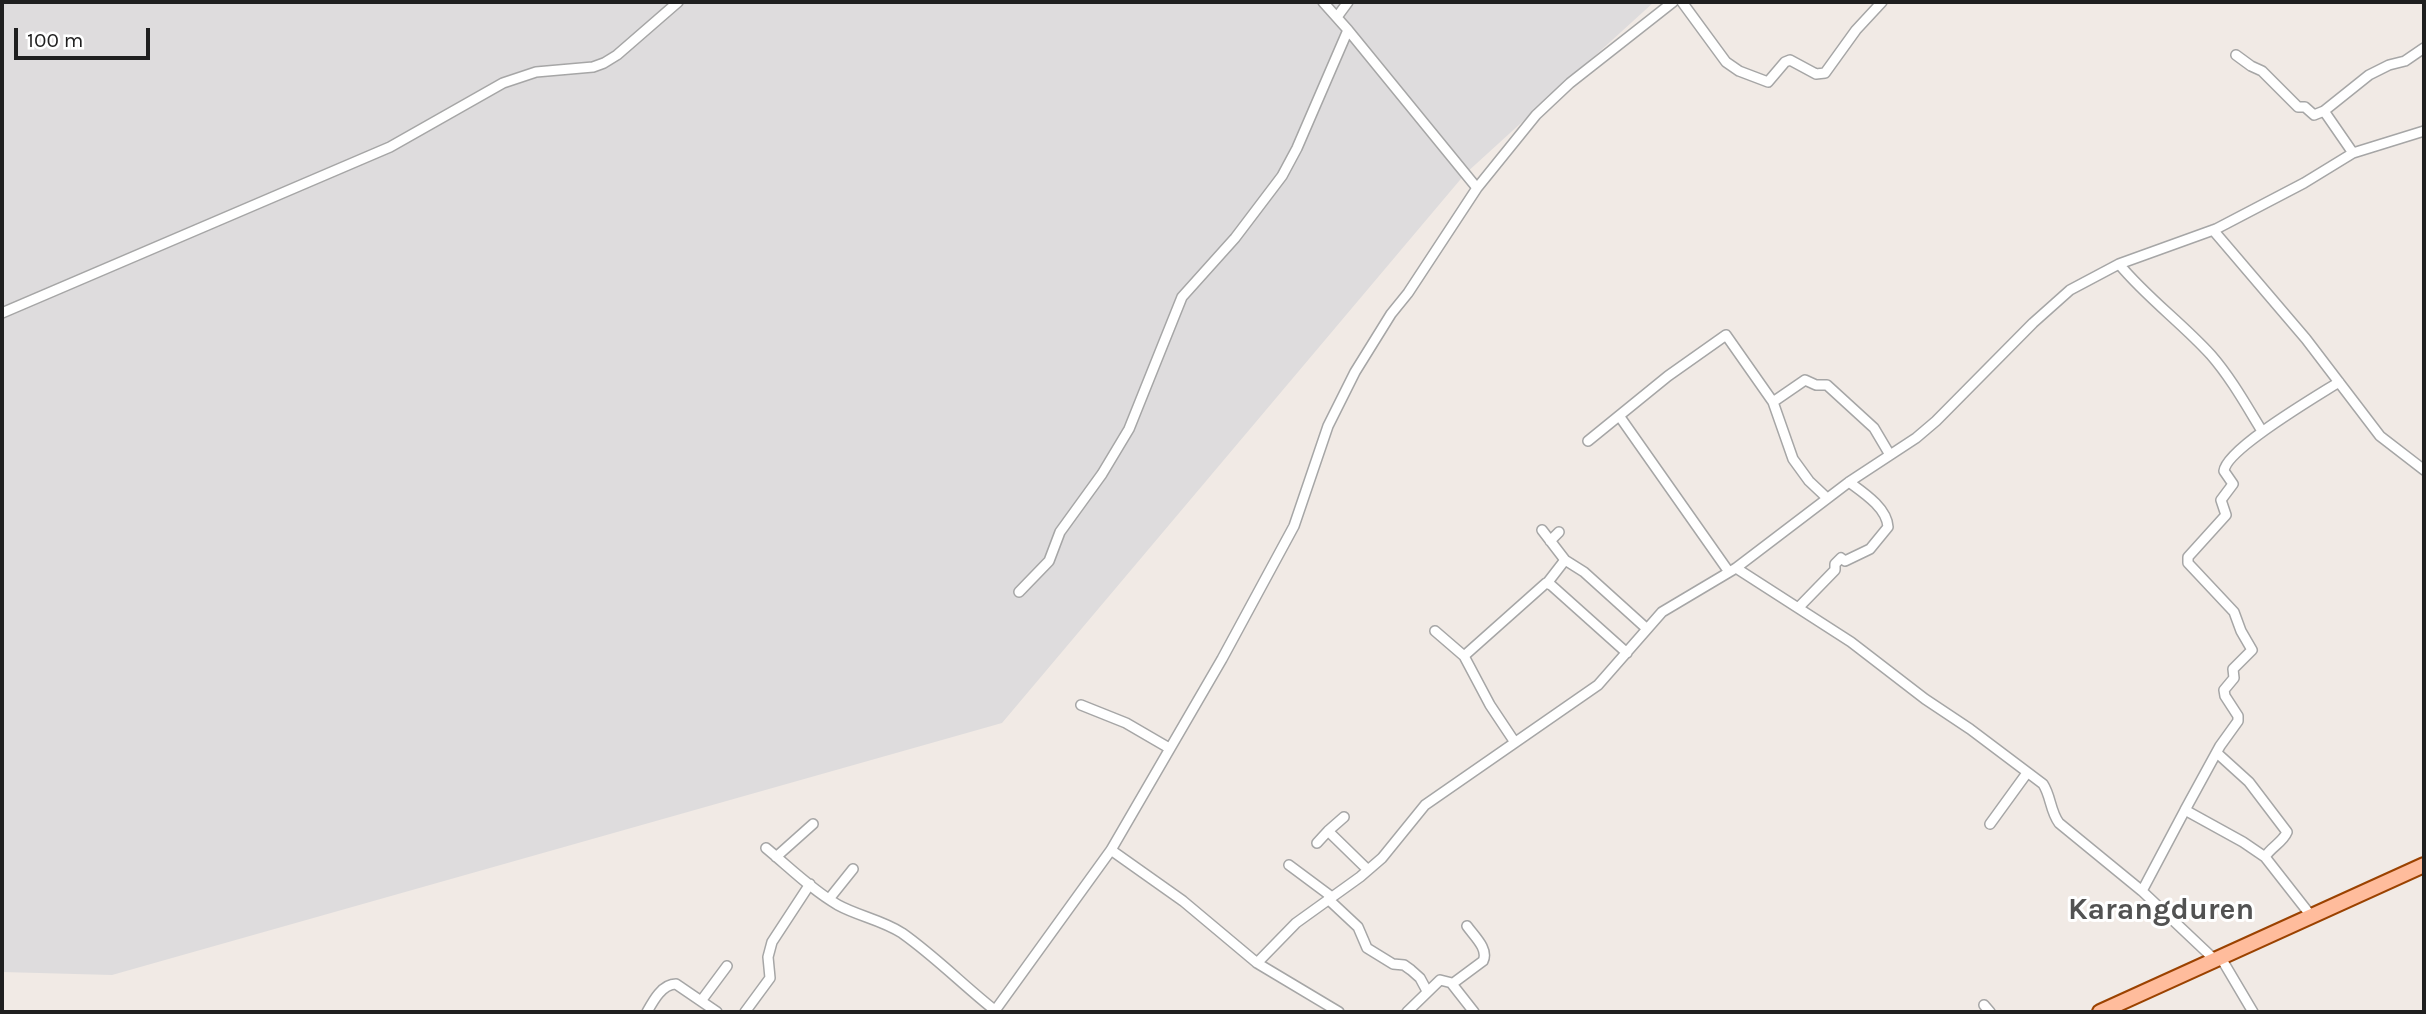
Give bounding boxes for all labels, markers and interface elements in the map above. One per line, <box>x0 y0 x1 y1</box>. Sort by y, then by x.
scale bar <box>18 14 154 58</box>
text: 100 m <box>27 28 84 52</box>
district label: Karangduren <box>2068 892 2254 928</box>

